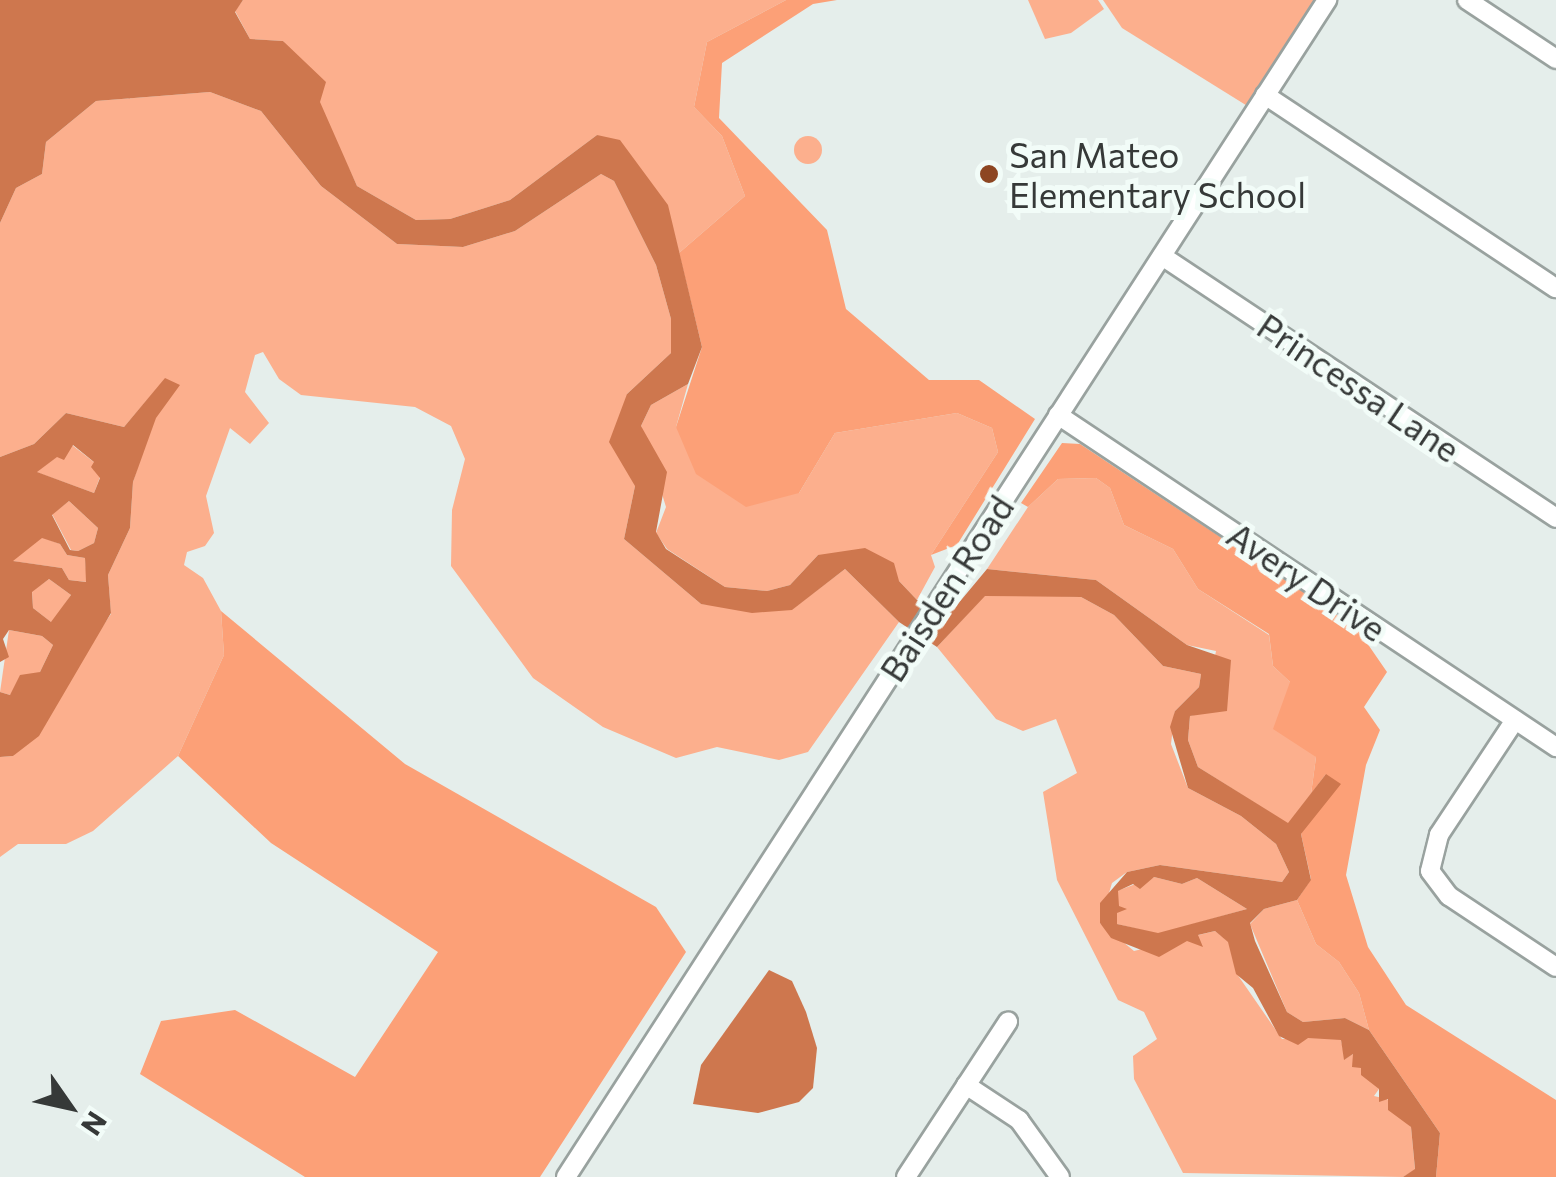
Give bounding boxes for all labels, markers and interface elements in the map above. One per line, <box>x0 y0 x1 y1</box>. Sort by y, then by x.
place label: San Mateo Elementary School <box>1009 133 1306 215</box>
marker: San Mateo Elementary School <box>978 163 1000 185</box>
street label: Princessa Lane <box>1250 304 1468 470</box>
street label: Baisden Road <box>870 487 1022 689</box>
street label: Avery Drive <box>1220 513 1394 649</box>
north arrow <box>20 1057 120 1157</box>
text: N <box>75 1106 115 1142</box>

